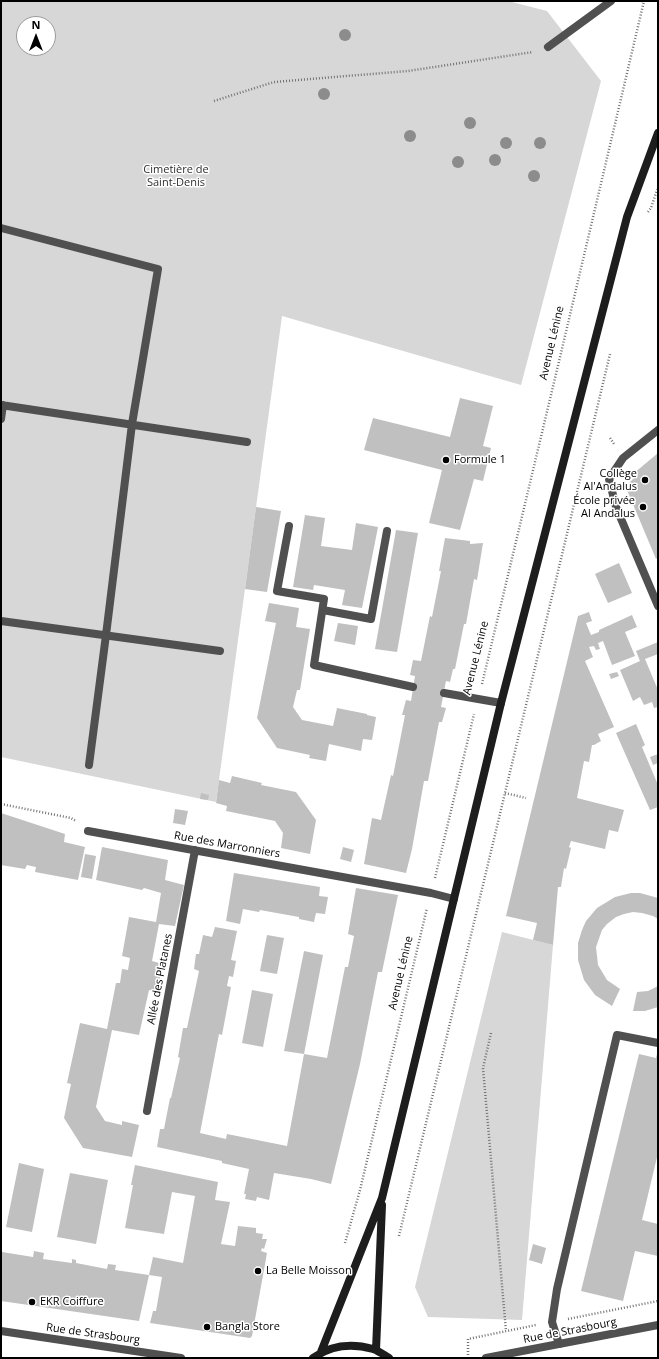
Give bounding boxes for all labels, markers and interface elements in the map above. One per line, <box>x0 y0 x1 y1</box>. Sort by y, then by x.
north arrow <box>16 16 56 56</box>
text: N <box>32 17 40 32</box>
park label: Cimetière de Saint-Denis <box>143 163 209 189</box>
street label: Avenue Lénine <box>537 305 567 381</box>
place label: Formule 1 <box>454 453 506 467</box>
marker: Formule 1 <box>441 455 451 465</box>
place label: Collège Al'Andalus <box>584 467 637 493</box>
marker: Collège Al'Andalus <box>640 475 650 485</box>
place label: École privée Al Andalus <box>573 494 635 520</box>
marker: École privée Al Andalus <box>638 502 648 512</box>
street label: Avenue Lénine <box>460 620 492 696</box>
street label: Rue des Marronniers <box>173 829 281 861</box>
street label: Allée des Platanes <box>145 932 175 1026</box>
street label: Avenue Lénine <box>386 935 416 1011</box>
place label: La Belle Moisson <box>266 1264 352 1278</box>
marker: La Belle Moisson <box>253 1266 263 1276</box>
place label: EKR Coiffure <box>40 1295 104 1309</box>
marker: EKR Coiffure <box>27 1297 37 1307</box>
street label: Rue de Strasbourg <box>522 1315 618 1347</box>
place label: Bangla Store <box>215 1320 280 1334</box>
street label: Rue de Strasbourg <box>45 1321 141 1347</box>
marker: Bangla Store <box>202 1322 212 1332</box>

